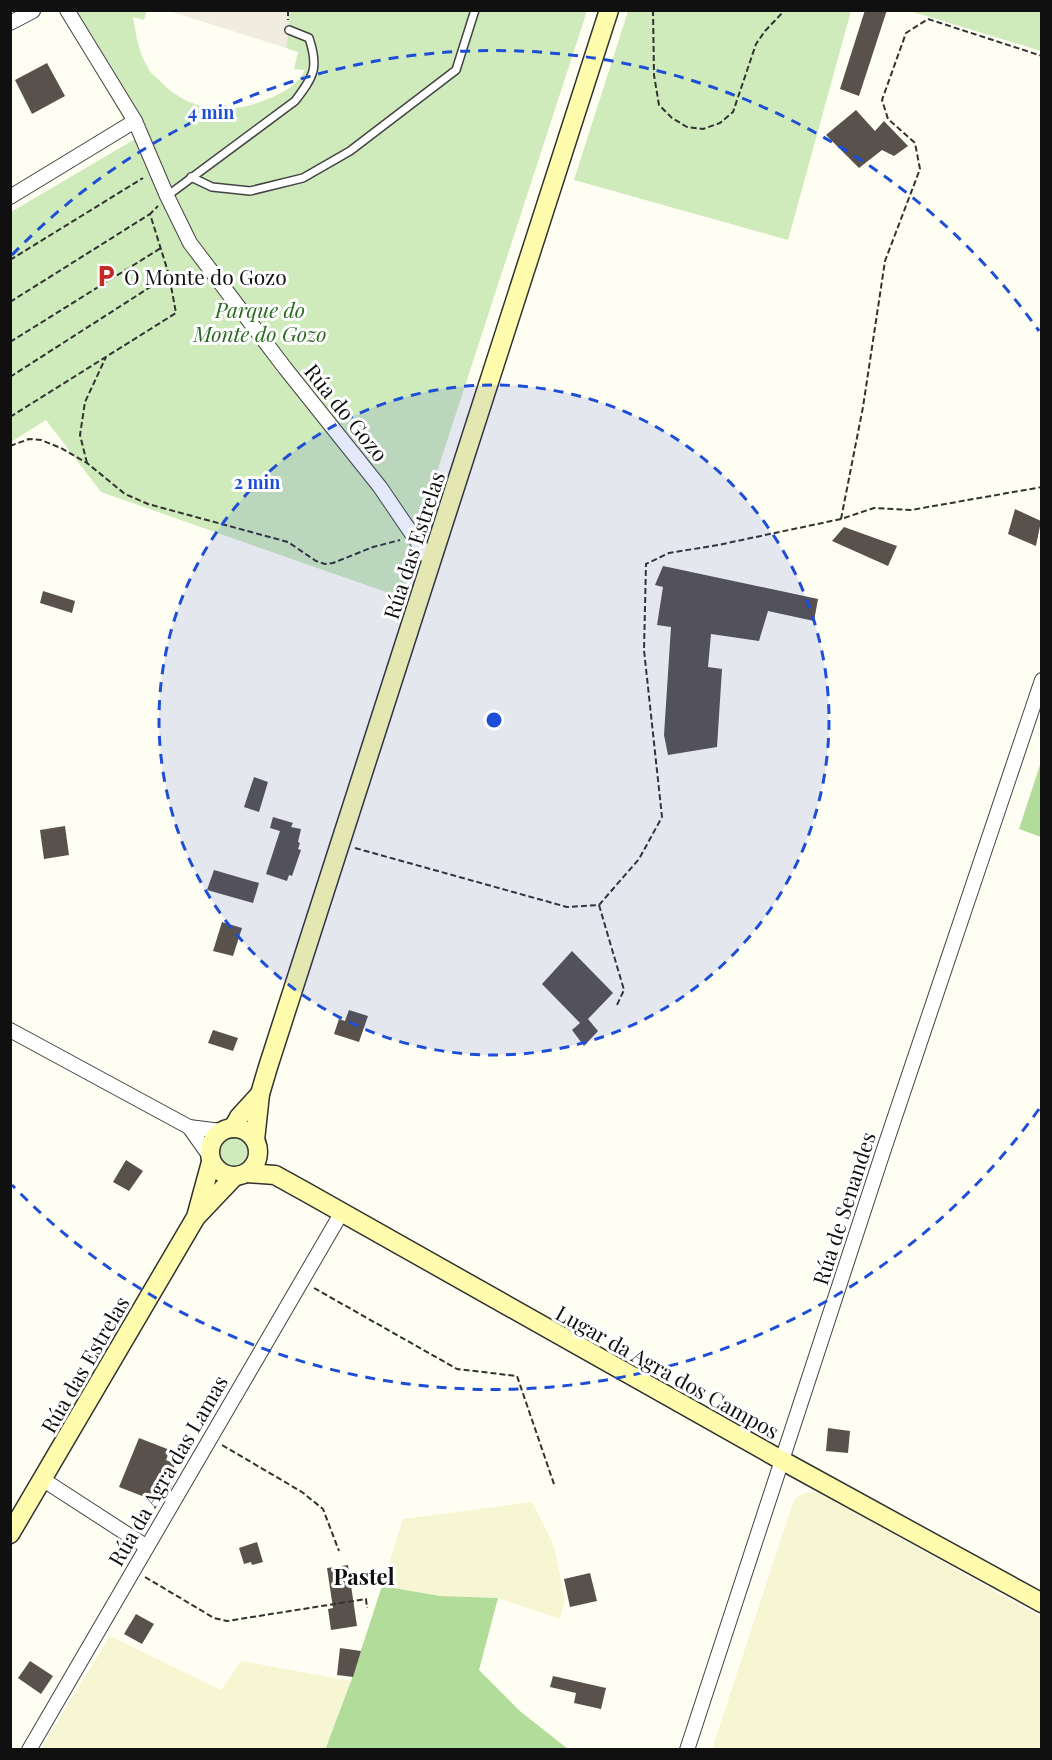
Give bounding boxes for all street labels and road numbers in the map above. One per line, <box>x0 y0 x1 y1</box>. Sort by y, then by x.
street label: Rúa do Gozo <box>299 357 395 467</box>
street label: Rúa das Estrelas <box>376 468 450 622</box>
street label: Rúa de Senandes <box>805 1128 881 1288</box>
street label: Rúa das Estrelas <box>33 1291 135 1437</box>
street label: Lugar da Agra dos Campos <box>551 1298 785 1444</box>
street label: Rúa da Agra das Lamas <box>101 1370 233 1570</box>

